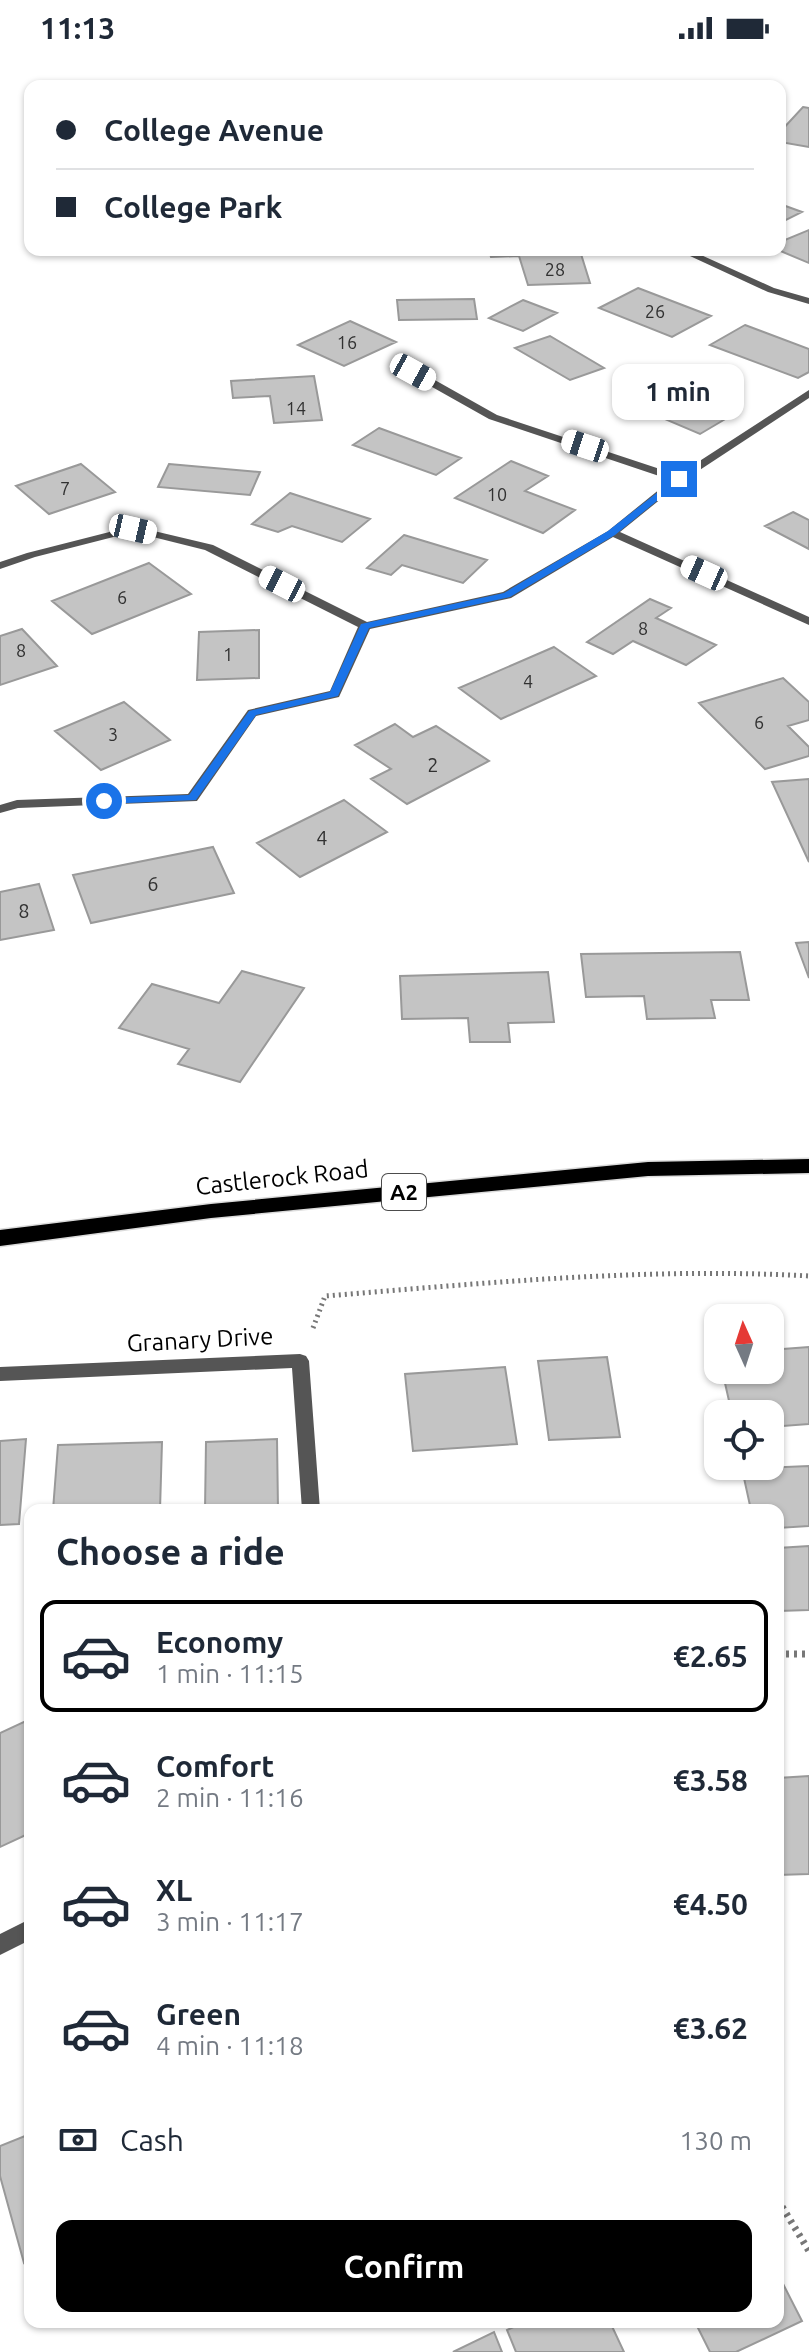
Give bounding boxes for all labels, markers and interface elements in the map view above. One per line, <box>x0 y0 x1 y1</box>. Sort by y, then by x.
text: 11:13 <box>40 11 115 45</box>
text: College Avenue <box>104 113 324 147</box>
text: College Park <box>104 190 282 224</box>
house number: 28 <box>545 259 565 279</box>
house number: 26 <box>645 301 665 321</box>
house number: 16 <box>337 332 357 352</box>
car <box>386 350 440 394</box>
callout: 1 min <box>613 363 745 419</box>
text: 1 min <box>645 377 711 406</box>
house number: 14 <box>286 398 306 418</box>
car <box>558 427 612 465</box>
route end <box>661 461 697 497</box>
house number: 7 <box>60 478 70 498</box>
house number: 10 <box>487 484 507 504</box>
car <box>107 512 159 546</box>
car <box>677 552 731 594</box>
car <box>255 562 309 606</box>
house number: 6 <box>117 587 127 607</box>
house number: 8 <box>638 618 648 638</box>
house number: 8 <box>16 640 26 660</box>
house number: 1 <box>223 644 233 664</box>
house number: 4 <box>523 671 533 691</box>
house number: 6 <box>754 712 764 732</box>
house number: 3 <box>108 724 118 744</box>
house number: 2 <box>427 753 439 776</box>
route start <box>86 783 122 819</box>
house number: 4 <box>316 826 328 849</box>
house number: 6 <box>147 872 159 895</box>
house number: 8 <box>18 899 30 922</box>
street label: Castlerock Road <box>194 1155 370 1200</box>
road number: A2 <box>382 1174 426 1210</box>
north arrow <box>704 1304 784 1384</box>
map controls <box>704 1304 784 1480</box>
street label: Granary Drive <box>126 1322 274 1357</box>
button: locate <box>704 1400 784 1480</box>
text: Choose a ride <box>56 1531 285 1572</box>
icon: car <box>60 1620 132 1692</box>
text: Economy <box>156 1625 283 1659</box>
text: €2.65 <box>673 1639 748 1673</box>
text: 1 min · 11:15 <box>156 1659 304 1688</box>
icon: car <box>60 1744 132 1816</box>
text: Comfort <box>156 1749 274 1783</box>
text: €3.58 <box>673 1763 748 1797</box>
text: 2 min · 11:16 <box>156 1783 304 1812</box>
icon: car <box>60 1868 132 1940</box>
text: XL <box>156 1873 192 1907</box>
text: €4.50 <box>673 1887 748 1921</box>
text: 3 min · 11:17 <box>156 1907 304 1936</box>
icon: car <box>60 1992 132 2064</box>
text: Green <box>156 1997 241 2031</box>
text: €3.62 <box>673 2011 748 2045</box>
text: 4 min · 11:18 <box>156 2031 304 2060</box>
icon: cash <box>56 2118 100 2162</box>
text: Cash <box>120 2123 184 2157</box>
text: 130 m <box>680 2126 752 2155</box>
button: Confirm <box>56 2220 752 2312</box>

